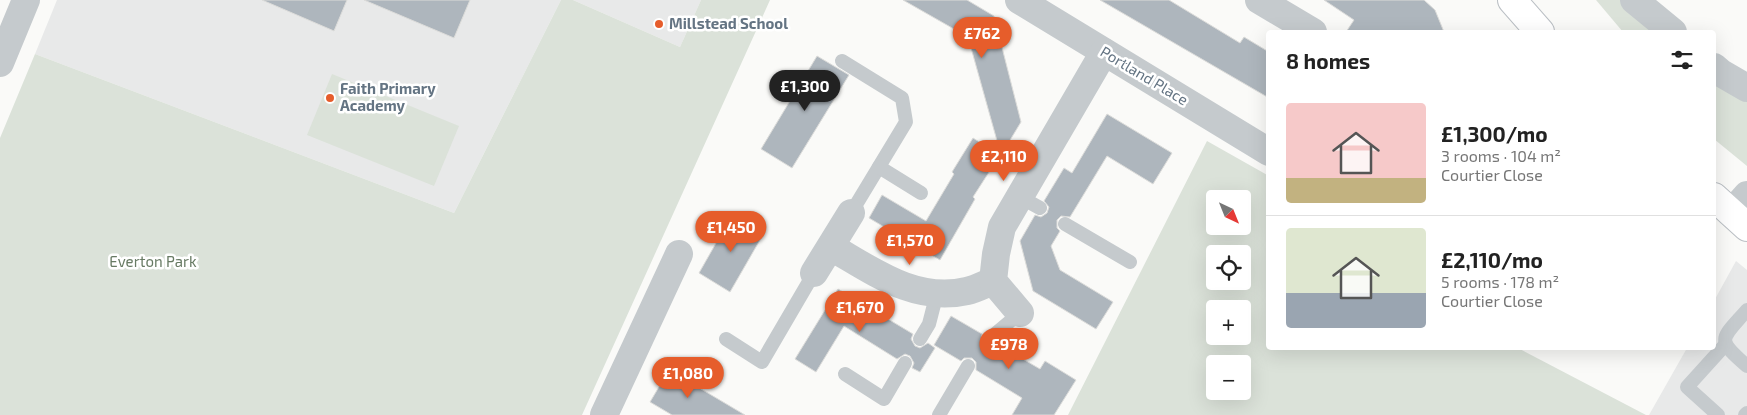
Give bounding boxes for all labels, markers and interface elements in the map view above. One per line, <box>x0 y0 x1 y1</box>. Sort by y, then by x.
place label: Millstead School <box>669 14 788 32</box>
pin: £762 <box>952 17 1012 59</box>
marker: Millstead School <box>653 18 665 30</box>
text: £762 <box>964 23 1000 42</box>
street label: Portland Place <box>1097 42 1192 108</box>
icon: filters <box>1668 46 1696 74</box>
text: 8 homes <box>1286 48 1370 73</box>
pin: £1,300 <box>764 70 846 112</box>
text: £1,300 <box>780 76 830 95</box>
place label: Faith Primary Academy <box>340 79 436 115</box>
marker: Faith Primary Academy <box>324 92 336 104</box>
text: £1,300/mo <box>1441 121 1548 146</box>
icon: home <box>1326 123 1386 183</box>
pin: £2,110 <box>963 140 1045 182</box>
text: £2,110 <box>981 146 1027 165</box>
text: 3 rooms · 104 m² <box>1441 146 1561 165</box>
text: Courtier Close <box>1441 165 1543 184</box>
north arrow <box>1206 190 1251 235</box>
map controls <box>1206 190 1251 400</box>
pin: £1,450 <box>690 210 772 253</box>
text: £1,450 <box>706 217 756 236</box>
pin: £1,570 <box>869 224 951 266</box>
text: £1,570 <box>886 230 934 249</box>
button: locate <box>1206 245 1251 290</box>
text: £2,110/mo <box>1441 247 1543 272</box>
icon: home <box>1326 248 1386 308</box>
park label: Everton Park <box>109 252 197 270</box>
text: 5 rooms · 178 m² <box>1441 272 1559 291</box>
pin: £1,670 <box>819 290 901 333</box>
text: Courtier Close <box>1441 291 1543 310</box>
text: £1,670 <box>836 297 884 316</box>
button: + <box>1206 300 1251 345</box>
pin: £978 <box>979 328 1039 370</box>
text: £978 <box>990 334 1028 353</box>
button: − <box>1206 355 1251 400</box>
pin: £1,080 <box>647 356 729 399</box>
text: £1,080 <box>663 363 713 382</box>

